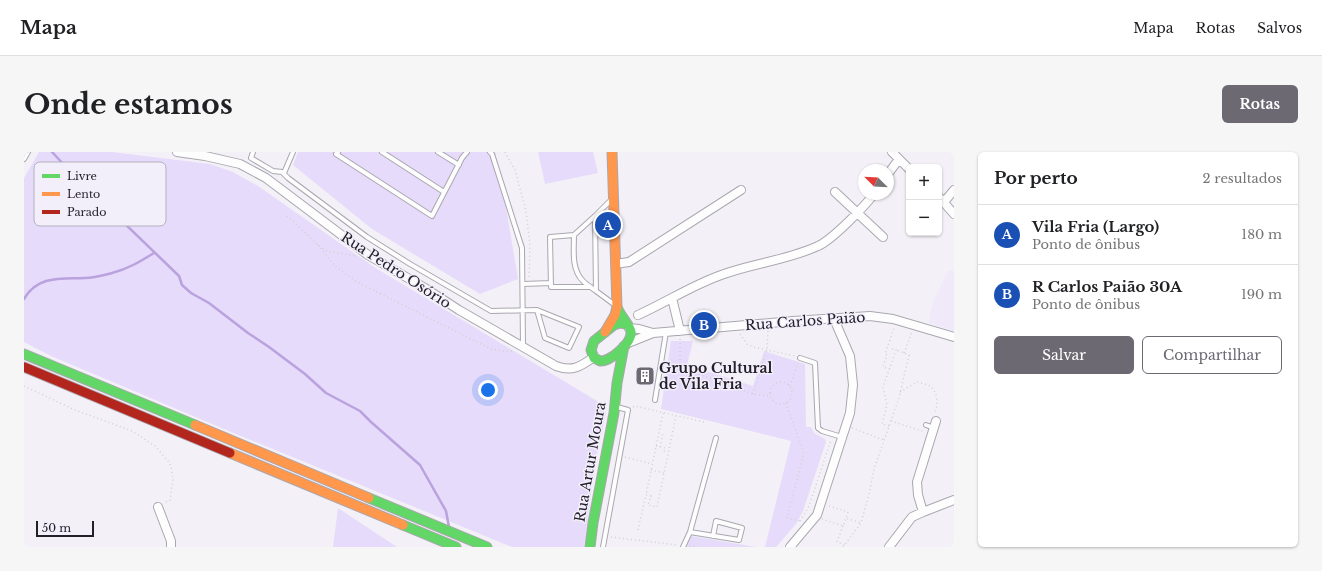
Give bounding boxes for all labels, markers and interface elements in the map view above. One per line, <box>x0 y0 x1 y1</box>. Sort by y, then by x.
text: Mapa <box>20 16 77 39</box>
text: Mapa <box>1133 19 1174 37</box>
text: Rotas <box>1196 19 1235 37</box>
text: Salvos <box>1257 19 1302 37</box>
button: Rotas <box>1222 85 1298 123</box>
text: Onde estamos <box>24 87 233 122</box>
legend <box>34 162 166 226</box>
north arrow <box>858 164 894 200</box>
map controls <box>906 164 942 236</box>
button: + <box>906 164 942 200</box>
text: Por perto <box>994 168 1078 189</box>
text: Livre <box>67 169 97 183</box>
text: 2 resultados <box>1203 170 1282 187</box>
text: Lento <box>67 187 100 201</box>
button: − <box>906 200 942 236</box>
text: Parado <box>67 205 106 219</box>
pin: A <box>595 210 621 240</box>
text: Vila Fria (Largo) <box>1032 217 1159 236</box>
text: A <box>1002 226 1012 243</box>
text: 180 m <box>1241 226 1282 243</box>
street label: Rua Pedro Osório <box>338 228 454 312</box>
text: Ponto de ônibus <box>1032 236 1140 253</box>
text: R Carlos Paião 30A <box>1032 277 1182 296</box>
text: B <box>1002 286 1012 303</box>
text: 190 m <box>1241 286 1282 303</box>
text: Ponto de ônibus <box>1032 296 1140 313</box>
street label: Rua Carlos Paião <box>744 308 866 334</box>
pin: B <box>691 310 717 340</box>
button: Salvar <box>994 336 1134 374</box>
button: Compartilhar <box>1142 336 1282 374</box>
place label: Grupo Cultural de Vila Fria <box>659 359 773 393</box>
building icon: Grupo Cultural de Vila Fria <box>634 365 656 387</box>
your location <box>478 380 498 400</box>
street label: Rua Artur Moura <box>571 400 609 524</box>
scale bar <box>36 519 94 538</box>
text: 50 m <box>42 521 71 535</box>

